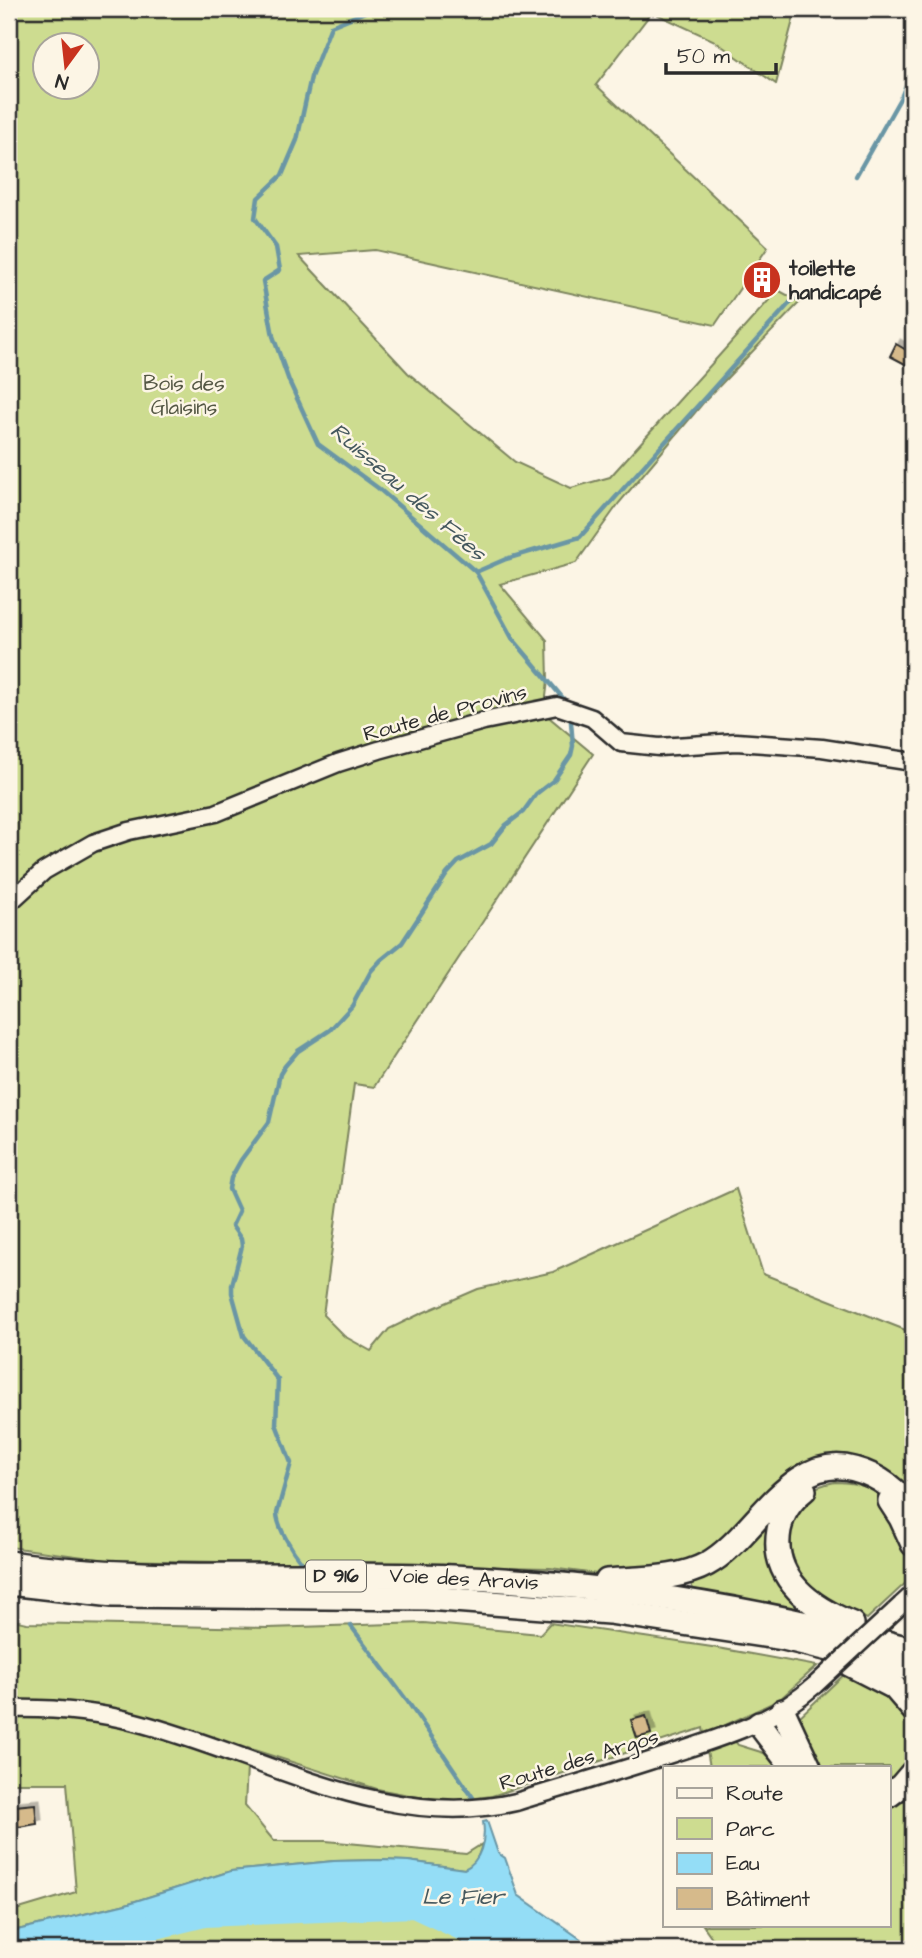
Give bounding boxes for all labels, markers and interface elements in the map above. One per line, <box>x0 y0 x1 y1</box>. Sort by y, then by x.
north arrow <box>32 32 102 102</box>
scale bar <box>666 32 777 76</box>
text: 50 m <box>677 42 731 71</box>
text: N <box>53 66 71 96</box>
place label: toilette handicapé <box>788 254 882 308</box>
building icon: toilette handicapé <box>741 259 783 301</box>
park label: Bois des Glaisins <box>143 369 225 422</box>
water label: Ruisseau des Fées <box>323 415 494 570</box>
street label: Route de Provins <box>360 677 530 749</box>
road number: D 916 <box>306 1560 366 1592</box>
street label: Voie des Aravis <box>389 1561 539 1597</box>
street label: Route des Argos <box>496 1722 663 1800</box>
legend <box>663 1766 890 1926</box>
text: Route <box>726 1779 783 1808</box>
text: Parc <box>726 1815 775 1844</box>
text: Eau <box>726 1849 760 1878</box>
water label: Le Fier <box>422 1881 506 1913</box>
text: Bâtiment <box>726 1885 810 1914</box>

